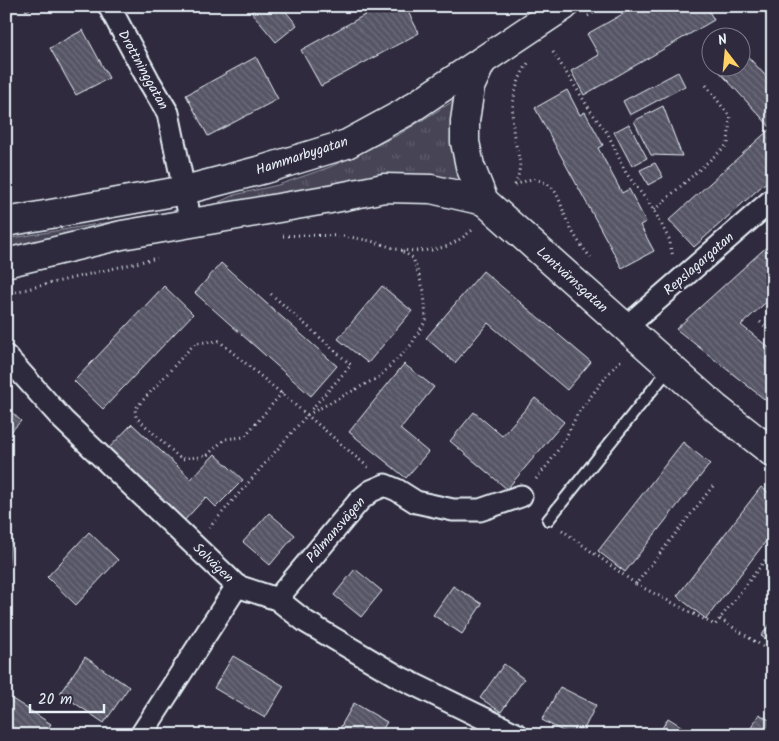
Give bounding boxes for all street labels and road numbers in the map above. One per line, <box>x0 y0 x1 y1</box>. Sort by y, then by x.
street label: Drottninggatan <box>112 26 174 114</box>
street label: Hammarbygatan <box>253 131 351 181</box>
street label: Repslagargatan <box>659 227 739 301</box>
street label: Lantvärnsgatan <box>531 242 613 318</box>
street label: Pålmansvägen <box>301 492 371 568</box>
street label: Solvägen <box>187 538 239 588</box>

